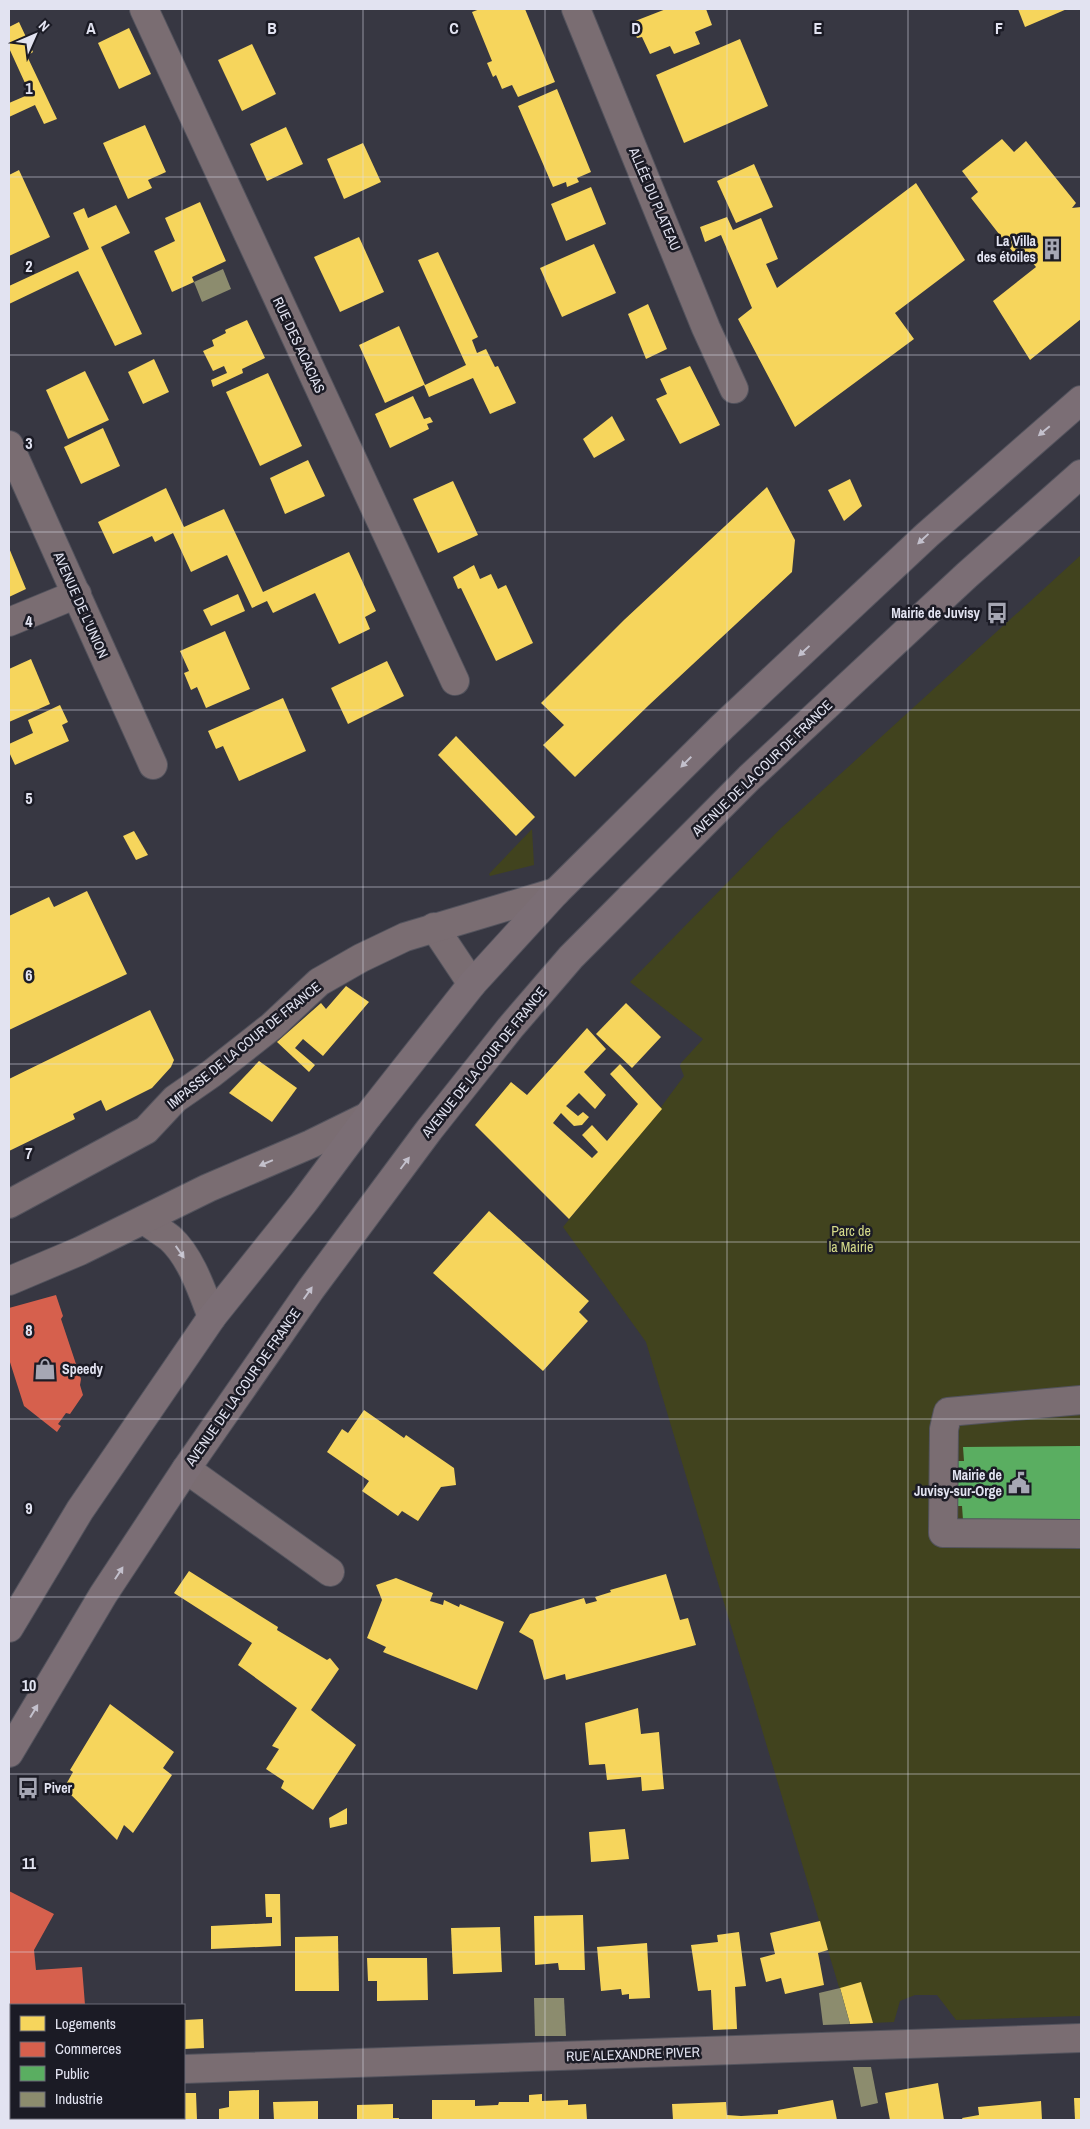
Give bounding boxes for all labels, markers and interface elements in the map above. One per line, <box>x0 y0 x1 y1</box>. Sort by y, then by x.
north arrow <box>10 10 60 60</box>
text: N <box>35 17 53 35</box>
text: A <box>86 17 96 39</box>
text: B <box>267 17 277 39</box>
text: C <box>449 17 459 39</box>
text: D <box>631 17 641 39</box>
text: E <box>814 17 823 39</box>
text: F <box>995 17 1003 39</box>
text: 1 <box>25 77 33 99</box>
street label: ALLÉE DU PLATEAU <box>625 144 685 253</box>
place label: La Villa des étoiles <box>977 232 1037 266</box>
building icon: La Villa des étoiles <box>1039 236 1065 262</box>
text: 2 <box>25 255 33 277</box>
street label: RUE DES ACACIAS <box>269 294 329 396</box>
one-way arrow <box>1038 426 1051 437</box>
text: 3 <box>25 432 33 454</box>
one-way arrow <box>917 533 929 545</box>
street label: AVENUE DE L'UNION <box>49 548 112 661</box>
bus stop icon: Mairie de Juvisy <box>984 600 1010 626</box>
place label: Mairie de Juvisy <box>891 604 981 622</box>
text: 4 <box>25 610 33 632</box>
one-way arrow <box>798 645 810 656</box>
street label: AVENUE DE LA COUR DE FRANCE <box>687 696 836 841</box>
one-way arrow <box>680 756 692 768</box>
text: 5 <box>25 787 33 809</box>
text: 6 <box>25 964 33 986</box>
street label: IMPASSE DE LA COUR DE FRANCE <box>164 977 324 1113</box>
street label: AVENUE DE LA COUR DE FRANCE <box>417 983 550 1142</box>
text: 7 <box>25 1142 33 1164</box>
one-way arrow <box>399 1157 410 1170</box>
one-way arrow <box>259 1160 273 1168</box>
park label: Parc de la Mairie <box>829 1222 873 1256</box>
one-way arrow <box>175 1245 185 1259</box>
one-way arrow <box>303 1286 313 1300</box>
street label: AVENUE DE LA COUR DE FRANCE <box>181 1305 304 1470</box>
text: 8 <box>25 1319 33 1341</box>
shop icon: Speedy <box>32 1356 58 1382</box>
place label: Speedy <box>62 1360 103 1378</box>
place label: Mairie de Juvisy-sur-Orge <box>914 1466 1002 1500</box>
public building icon: Mairie de Juvisy-sur-Orge <box>1006 1470 1032 1496</box>
text: 9 <box>25 1497 33 1519</box>
one-way arrow <box>114 1566 123 1579</box>
text: 10 <box>22 1674 36 1696</box>
one-way arrow <box>29 1705 38 1718</box>
bus stop icon: Piver <box>15 1775 41 1801</box>
place label: Piver <box>44 1779 73 1797</box>
text: 11 <box>22 1852 37 1874</box>
legend <box>10 2004 185 2119</box>
text: Logements <box>55 2013 116 2034</box>
text: Commerces <box>55 2038 121 2059</box>
street label: RUE ALEXANDRE PIVER <box>566 2043 700 2065</box>
text: Public <box>55 2063 89 2084</box>
text: Industrie <box>55 2088 103 2109</box>

